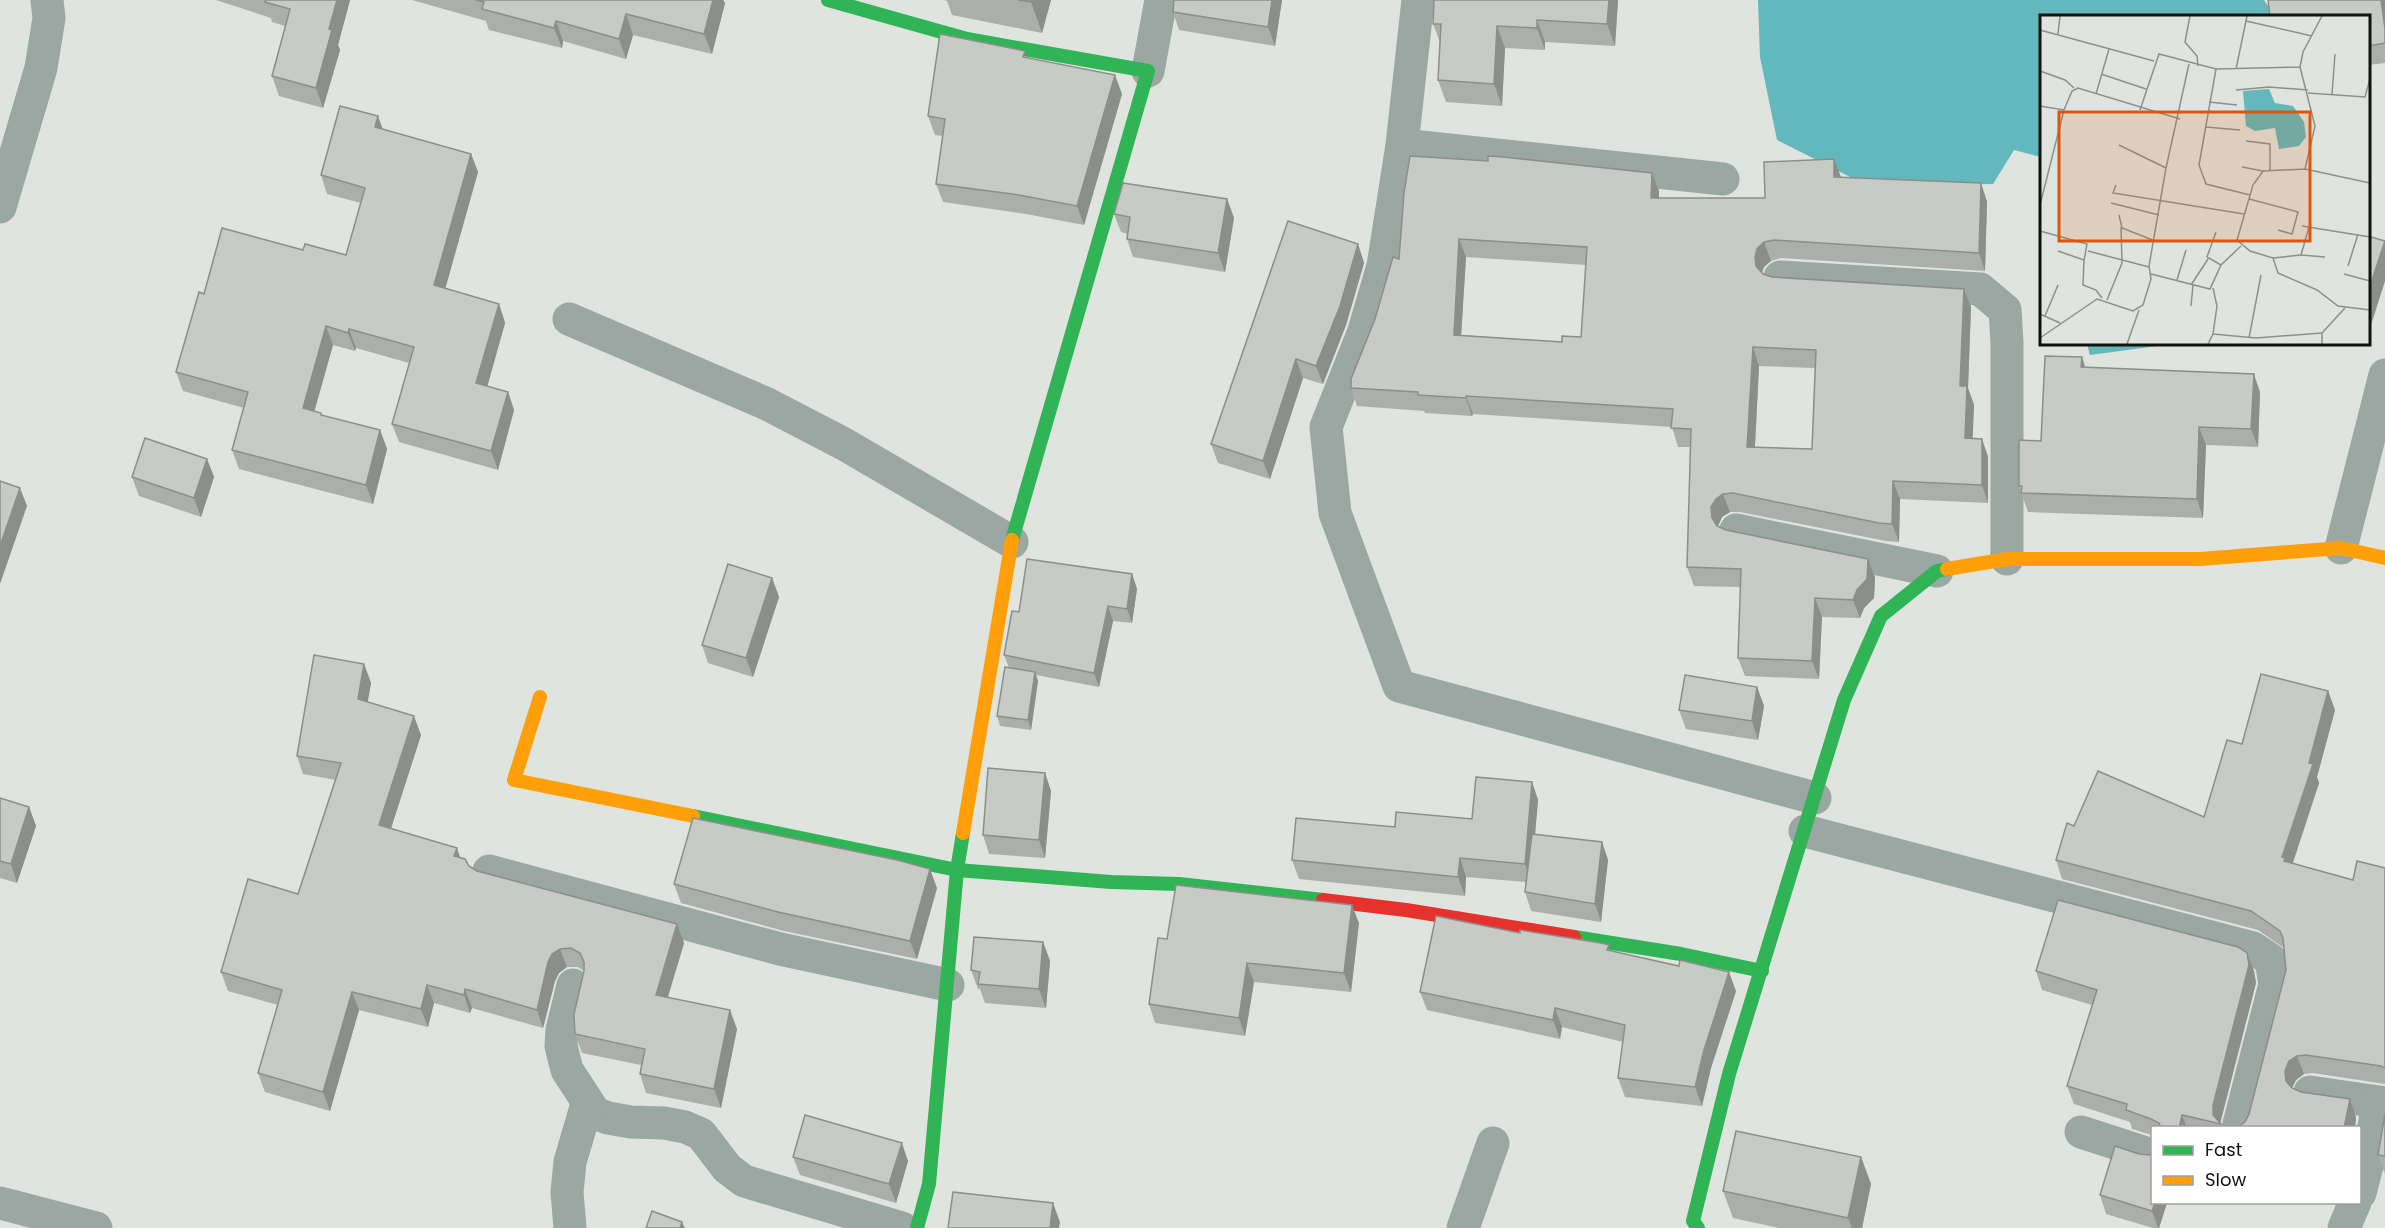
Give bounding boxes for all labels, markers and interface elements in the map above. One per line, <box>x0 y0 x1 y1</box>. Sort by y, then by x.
inset map <box>2040 15 2370 345</box>
legend <box>2151 1126 2361 1204</box>
text: Fast <box>2205 1137 2242 1162</box>
text: Slow <box>2205 1167 2247 1192</box>

